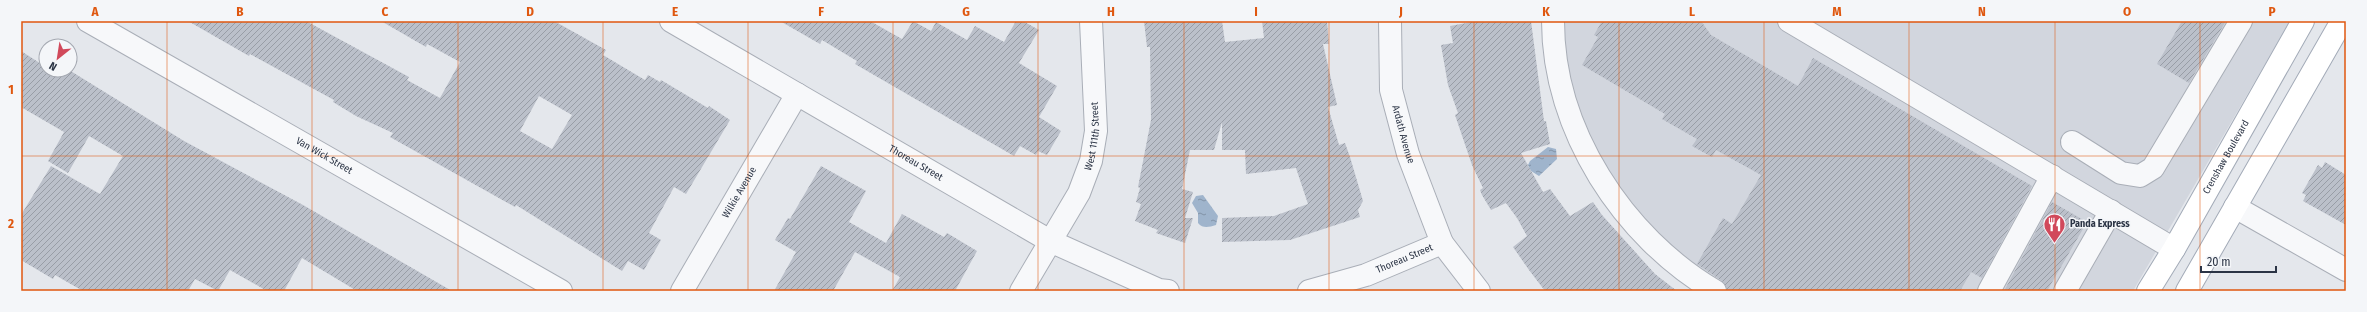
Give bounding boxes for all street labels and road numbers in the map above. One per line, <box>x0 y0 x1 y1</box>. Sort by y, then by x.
street label: West 111th Street <box>1082 101 1102 172</box>
street label: Ardath Avenue <box>1389 104 1417 165</box>
street label: Crenshaw Boulevard <box>2200 118 2252 196</box>
street label: Van Wick Street <box>294 135 355 177</box>
street label: Thoreau Street <box>887 143 946 184</box>
street label: Wilkie Avenue <box>720 165 759 220</box>
street label: Thoreau Street <box>1374 241 1435 276</box>

